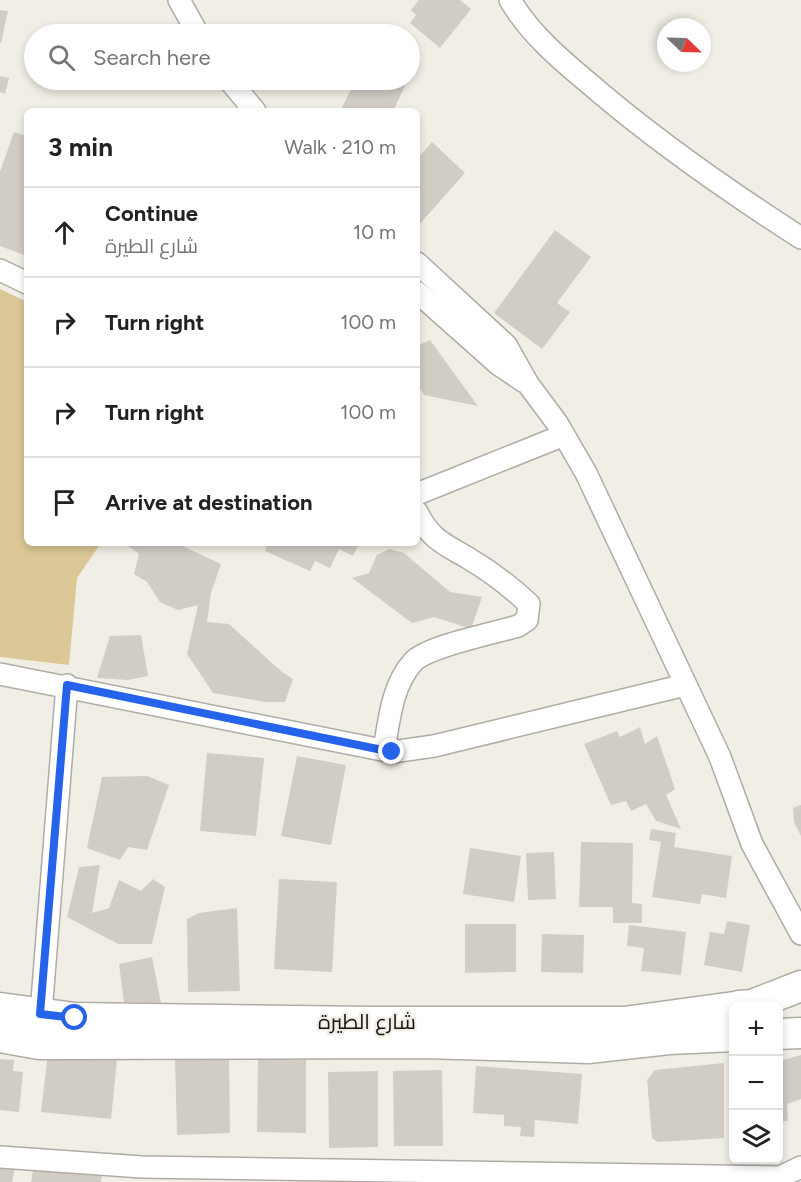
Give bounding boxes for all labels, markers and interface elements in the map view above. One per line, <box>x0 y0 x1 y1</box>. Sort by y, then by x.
north arrow <box>657 18 711 72</box>
search box <box>24 24 420 90</box>
icon: search <box>45 41 78 74</box>
text: Search here <box>93 44 211 71</box>
text: 3 min <box>48 131 113 163</box>
text: Walk · 210 m <box>284 135 396 159</box>
text: Continue <box>105 200 198 227</box>
icon: ahead <box>48 216 81 249</box>
text: 10 m <box>353 220 396 244</box>
text: شارع الطيرة <box>105 234 198 258</box>
icon: right <box>48 306 81 339</box>
text: Turn right <box>105 309 204 336</box>
text: 100 m <box>340 310 396 334</box>
icon: right <box>48 396 81 429</box>
text: Turn right <box>105 399 204 426</box>
text: 100 m <box>340 400 396 424</box>
icon: arrive <box>48 486 81 519</box>
text: Arrive at destination <box>105 489 313 516</box>
route end <box>378 738 404 764</box>
map controls <box>729 1002 783 1164</box>
button: + <box>729 1002 783 1056</box>
route start <box>61 1004 87 1030</box>
street label: شارع الطيرة <box>318 1009 416 1036</box>
button: − <box>729 1056 783 1110</box>
button: layers <box>729 1110 783 1164</box>

